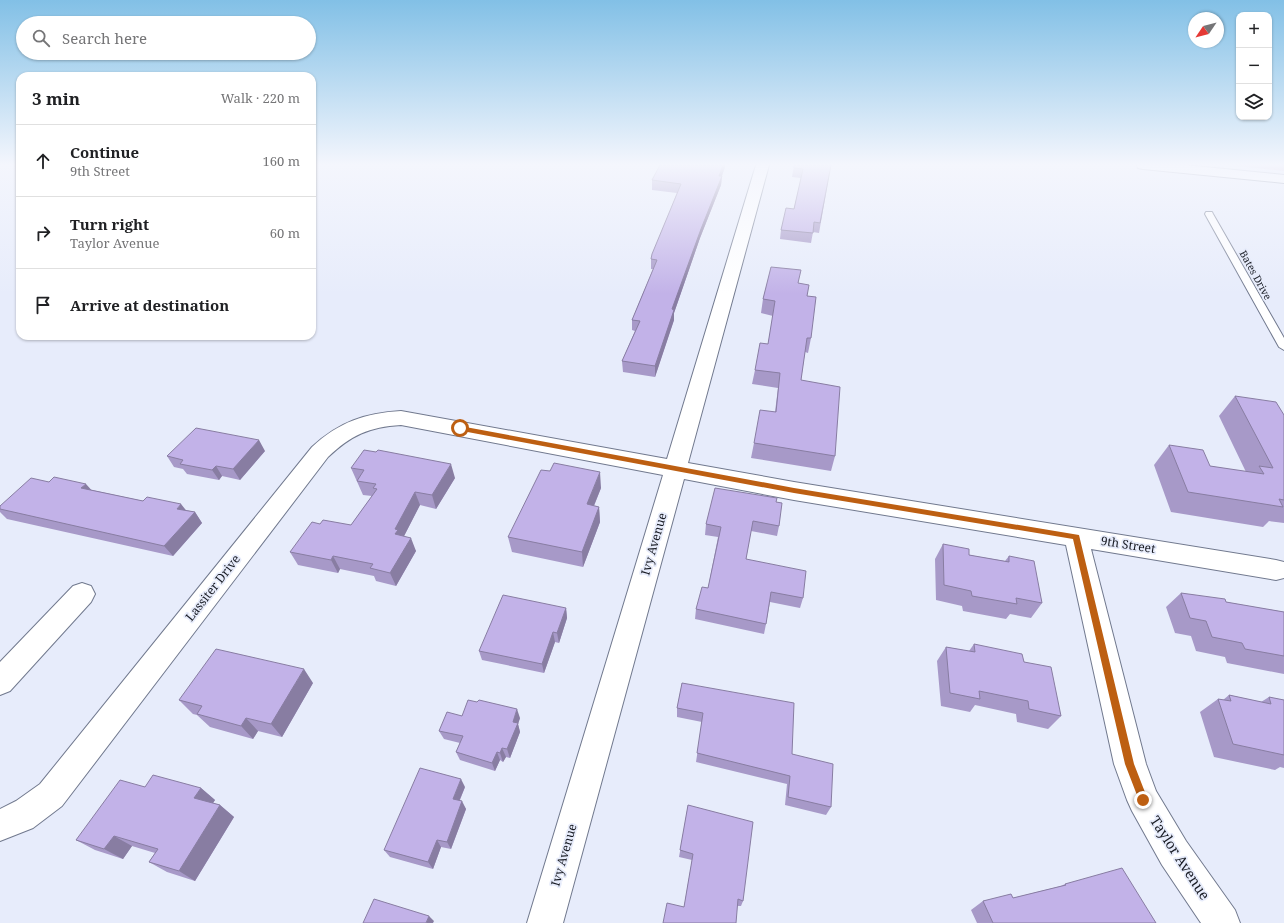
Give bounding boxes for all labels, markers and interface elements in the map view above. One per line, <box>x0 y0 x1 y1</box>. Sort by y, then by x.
north arrow <box>1188 12 1224 48</box>
map controls <box>1236 12 1272 120</box>
button: + <box>1236 12 1272 48</box>
search box <box>16 16 316 60</box>
icon: search <box>30 27 52 49</box>
text: Search here <box>62 28 147 48</box>
button: − <box>1236 48 1272 84</box>
button: layers <box>1236 84 1272 120</box>
text: 3 min <box>32 87 80 110</box>
text: Walk · 220 m <box>221 89 300 107</box>
text: Continue <box>70 142 139 162</box>
icon: ahead <box>32 150 54 172</box>
text: 160 m <box>263 152 300 170</box>
text: 9th Street <box>70 162 130 180</box>
text: Turn right <box>70 214 149 234</box>
icon: right <box>32 222 54 244</box>
text: 60 m <box>270 224 300 242</box>
text: Taylor Avenue <box>70 234 159 252</box>
street label: Bates Drive <box>1237 248 1275 302</box>
icon: arrive <box>32 294 54 316</box>
text: Arrive at destination <box>70 295 229 315</box>
route start <box>451 419 469 437</box>
street label: Ivy Avenue <box>637 511 671 577</box>
street label: 9th Street <box>1100 532 1157 557</box>
street label: Lassiter Drive <box>181 551 244 624</box>
route end <box>1134 791 1152 809</box>
street label: Taylor Avenue <box>1146 812 1215 903</box>
street label: Ivy Avenue <box>547 822 581 888</box>

